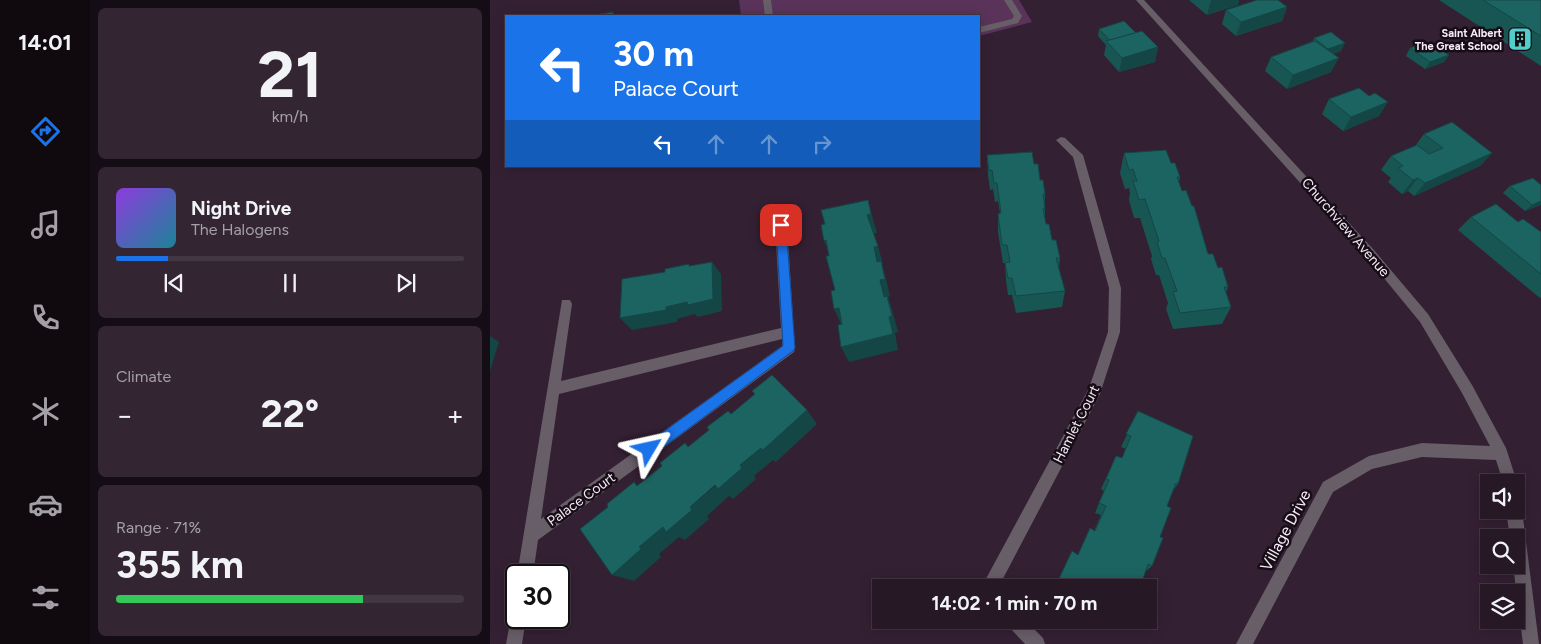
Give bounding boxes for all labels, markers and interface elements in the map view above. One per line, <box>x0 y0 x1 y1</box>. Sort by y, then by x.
building icon: Saint Albert The Great School <box>1507 26 1533 52</box>
place label: Saint Albert The Great School <box>1415 27 1503 53</box>
text: 14:01 <box>18 29 72 56</box>
text: 30 m <box>613 33 694 75</box>
text: 21 <box>257 35 323 113</box>
icon: left <box>530 35 595 100</box>
text: Palace Court <box>613 75 739 102</box>
text: km/h <box>272 107 308 126</box>
icon: directions <box>28 114 63 149</box>
icon: left <box>649 130 677 158</box>
icon: ahead <box>702 130 730 158</box>
icon: ahead <box>755 130 783 158</box>
icon: right <box>808 130 836 158</box>
street label: Churchview Avenue <box>1298 174 1393 281</box>
text: Night Drive <box>191 197 291 220</box>
pin <box>760 204 802 246</box>
icon: music <box>28 207 63 242</box>
icon: arrive <box>767 211 795 239</box>
text: The Halogens <box>191 220 289 239</box>
icon: previous <box>160 269 188 297</box>
icon: pause <box>276 269 304 297</box>
icon: next <box>392 269 420 297</box>
icon: phone <box>28 300 63 335</box>
text: Climate <box>116 367 171 386</box>
street label: Hamlet Court <box>1050 382 1103 466</box>
text: 22° <box>261 391 319 437</box>
icon: climate <box>28 394 63 429</box>
text: − <box>116 398 133 432</box>
text: + <box>447 398 464 432</box>
position arrow <box>622 422 674 474</box>
street label: Palace Court <box>544 469 619 530</box>
map controls <box>1480 474 1525 629</box>
button: sound <box>1480 474 1525 519</box>
street label: Village Drive <box>1256 486 1315 574</box>
icon: car <box>28 487 63 522</box>
text: Range · 71% <box>116 518 201 537</box>
button: search <box>1480 529 1525 574</box>
text: 355 km <box>116 542 244 588</box>
speed limit sign: 30 <box>505 564 570 629</box>
icon: filters <box>28 580 63 615</box>
button: layers <box>1480 584 1525 629</box>
text: 14:02 · 1 min · 70 m <box>932 592 1097 615</box>

